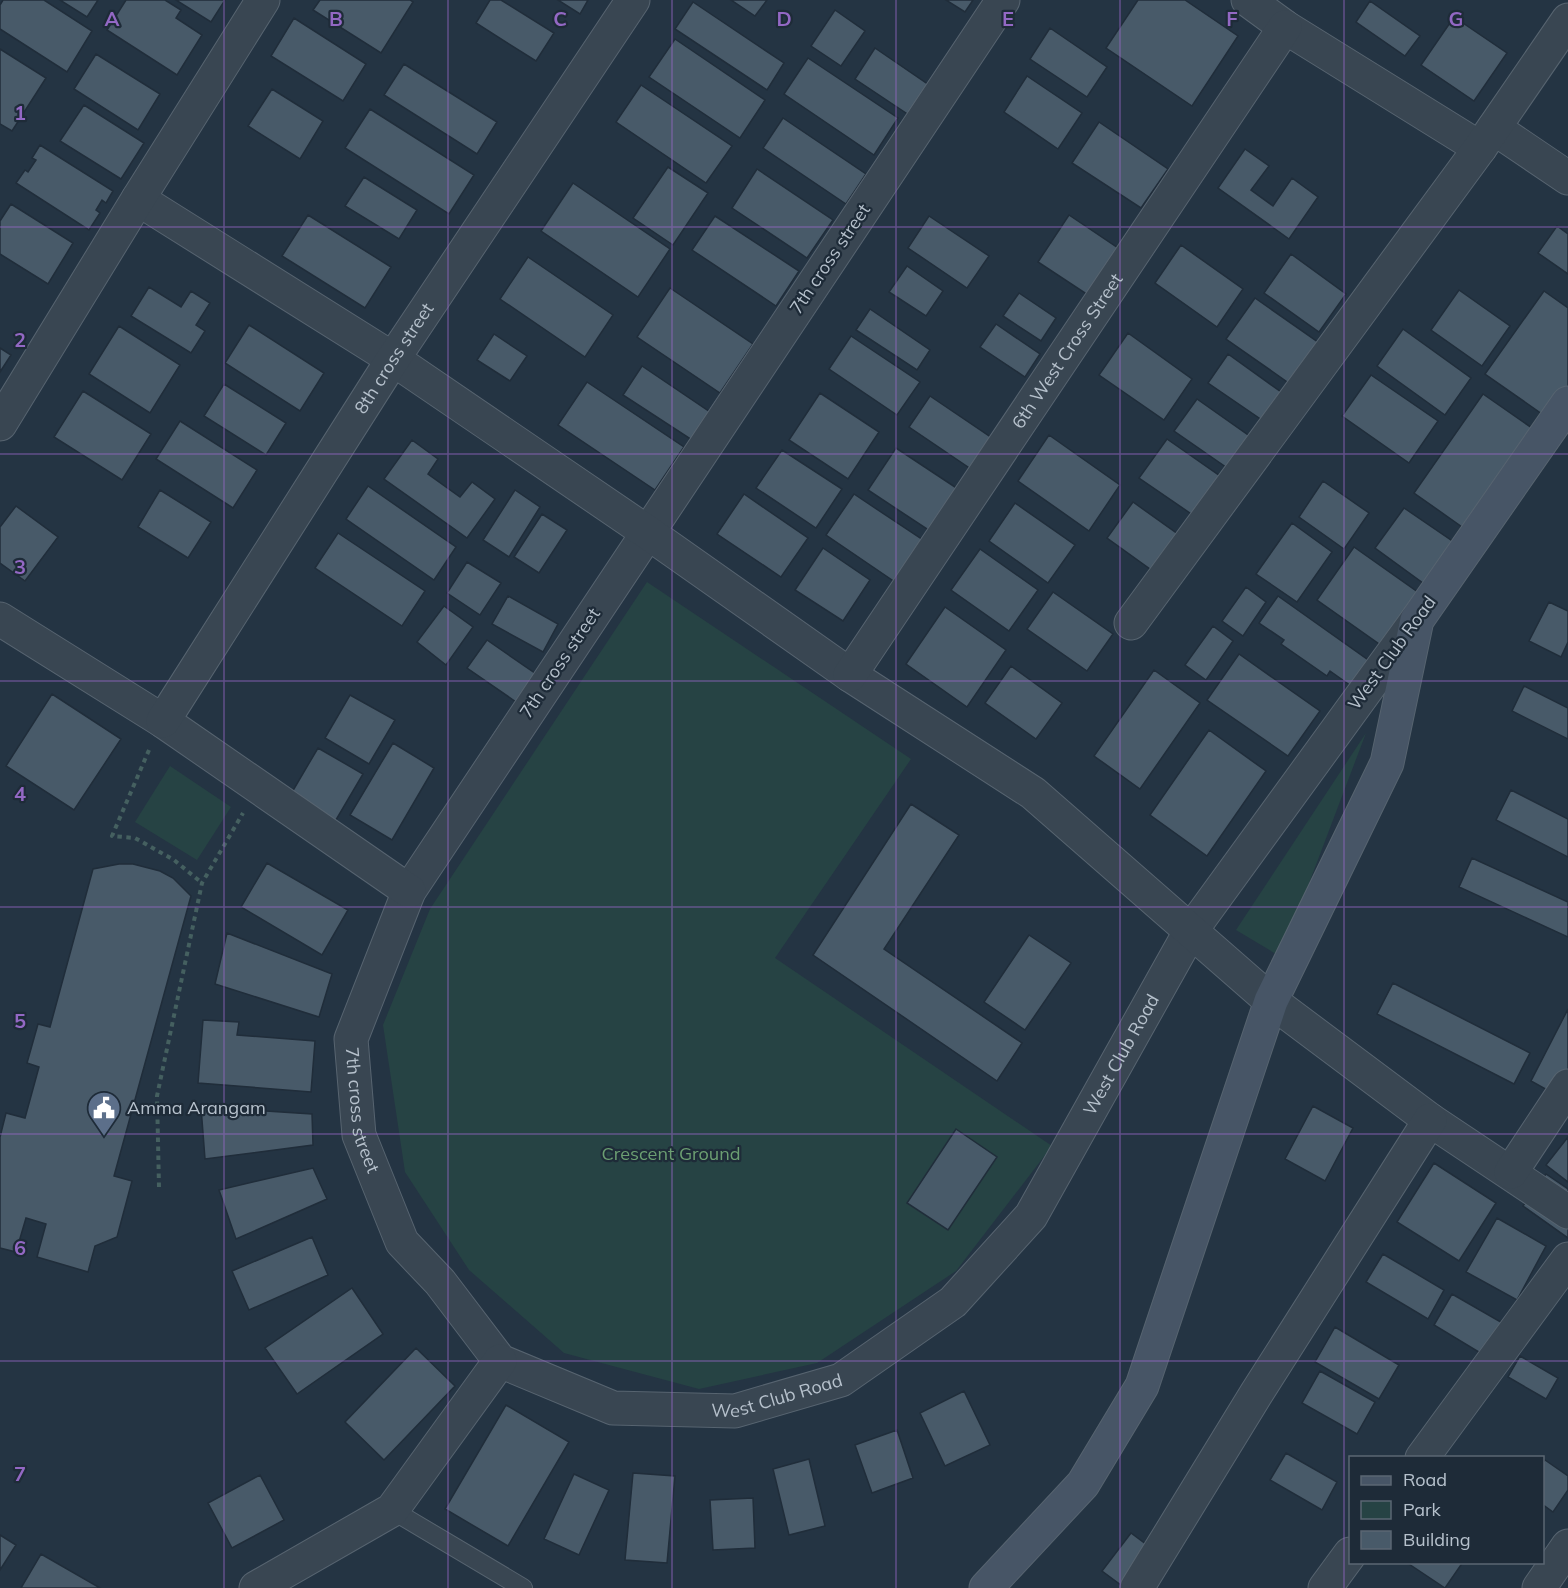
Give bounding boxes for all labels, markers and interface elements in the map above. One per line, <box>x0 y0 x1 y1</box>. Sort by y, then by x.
text: A <box>105 6 120 31</box>
text: B <box>329 6 343 31</box>
text: C <box>553 6 567 31</box>
text: D <box>776 6 792 31</box>
text: E <box>1002 6 1014 31</box>
text: F <box>1226 6 1238 31</box>
text: G <box>1449 6 1463 31</box>
text: 1 <box>14 100 26 125</box>
street label: 7th cross street <box>784 199 875 318</box>
street label: 6th West Cross Street <box>1007 269 1127 433</box>
street label: 8th cross street <box>349 298 438 418</box>
text: 2 <box>14 327 26 352</box>
text: 3 <box>14 554 26 579</box>
street label: West Club Road <box>1343 591 1441 714</box>
street label: 7th cross street <box>514 603 605 722</box>
text: 4 <box>14 781 26 806</box>
street label: West Club Road <box>1078 990 1164 1119</box>
text: 5 <box>14 1008 26 1033</box>
street label: 7th cross street <box>341 1046 385 1176</box>
public building icon: Amma Arangam <box>86 1090 122 1137</box>
place label: Amma Arangam <box>127 1096 266 1119</box>
park label: Crescent Ground <box>601 1142 741 1165</box>
text: 6 <box>14 1235 26 1260</box>
street label: West Club Road <box>711 1368 845 1422</box>
legend <box>1349 1456 1544 1564</box>
text: 7 <box>14 1461 26 1486</box>
text: Road <box>1403 1468 1447 1491</box>
text: Park <box>1403 1498 1442 1521</box>
text: Building <box>1403 1528 1471 1551</box>

